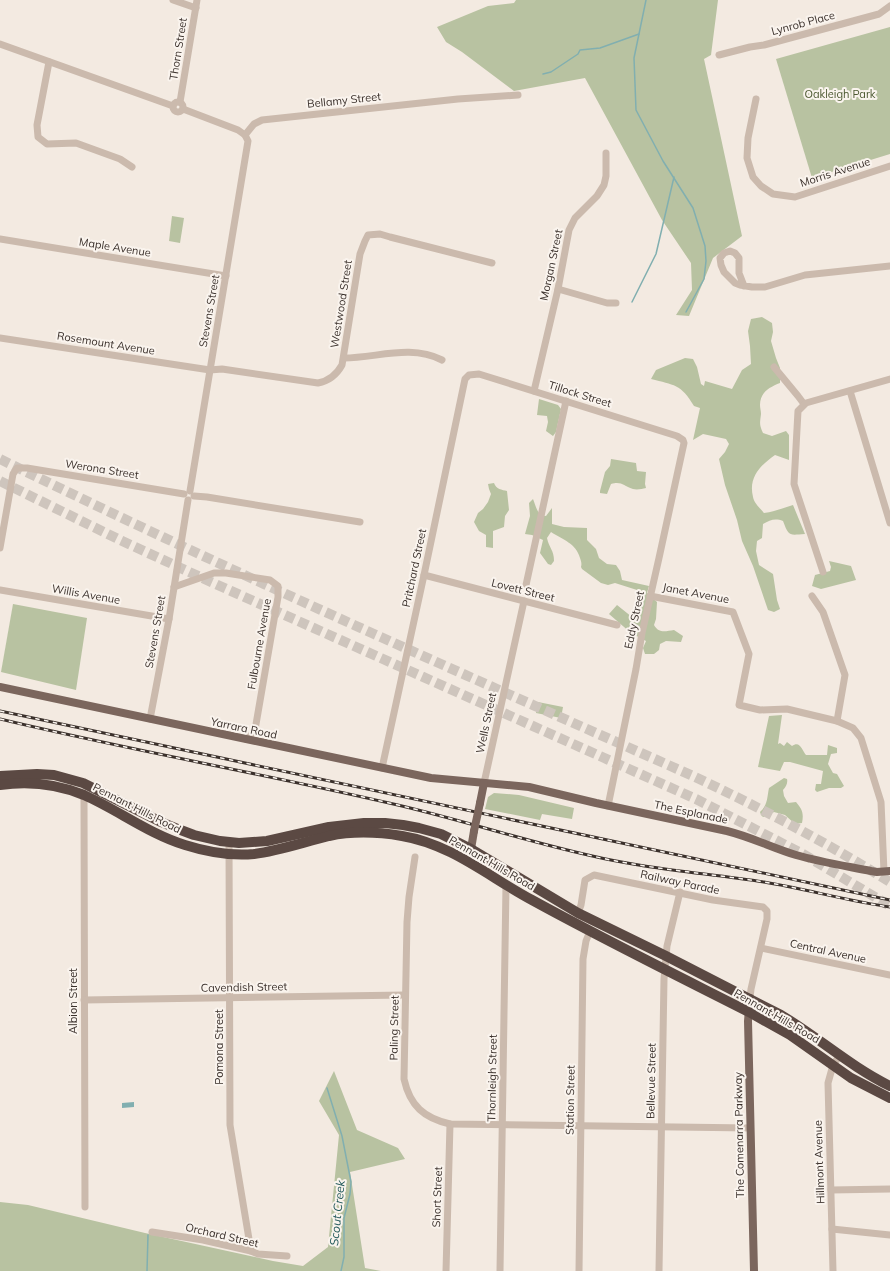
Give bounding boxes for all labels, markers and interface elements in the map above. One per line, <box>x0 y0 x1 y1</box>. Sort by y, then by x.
street label: Lynrob Place <box>770 8 836 38</box>
street label: Thorn Street <box>166 17 190 81</box>
park label: Oakleigh Park <box>804 87 876 101</box>
street label: Bellamy Street <box>306 89 382 111</box>
street label: Morris Avenue <box>798 154 872 190</box>
street label: Morgan Street <box>537 228 565 302</box>
street label: Maple Avenue <box>78 234 152 260</box>
street label: Westwood Street <box>327 259 355 349</box>
street label: Stevens Street <box>196 273 222 348</box>
street label: Rosemount Avenue <box>56 328 156 358</box>
street label: Tillock Street <box>547 378 613 410</box>
street label: Werona Street <box>64 456 140 482</box>
street label: Pritchard Street <box>399 527 429 608</box>
street label: Lovett Street <box>490 575 556 605</box>
street label: Janet Avenue <box>661 580 731 606</box>
street label: Willis Avenue <box>51 581 121 607</box>
street label: Eddy Street <box>621 590 647 650</box>
street label: Stevens Street <box>142 594 168 669</box>
street label: Fulbourne Avenue <box>244 598 274 690</box>
street label: Wells Street <box>473 691 499 755</box>
street label: Yarrara Road <box>209 714 278 742</box>
street label: Pennant Hills Road <box>91 780 183 836</box>
street label: The Esplanade <box>653 797 729 827</box>
street label: Pennant Hills Road <box>446 833 538 893</box>
street label: Railway Parade <box>639 867 721 897</box>
street label: Central Avenue <box>789 936 867 966</box>
street label: Albion Street <box>66 968 80 1034</box>
street label: Cavendish Street <box>201 979 288 995</box>
street label: Pennant Hills Road <box>731 986 823 1046</box>
street label: Paling Street <box>386 995 402 1061</box>
street label: Pomona Street <box>212 1009 226 1085</box>
street label: Thornleigh Street <box>484 1034 500 1122</box>
street label: Bellevue Street <box>643 1043 659 1119</box>
street label: Station Street <box>562 1065 578 1135</box>
street label: The Comenarra Parkway <box>731 1072 747 1198</box>
street label: Hillmont Avenue <box>811 1120 827 1204</box>
street label: Short Street <box>429 1166 445 1228</box>
water label: Scout Creek <box>326 1179 348 1247</box>
street label: Orchard Street <box>184 1220 260 1250</box>

